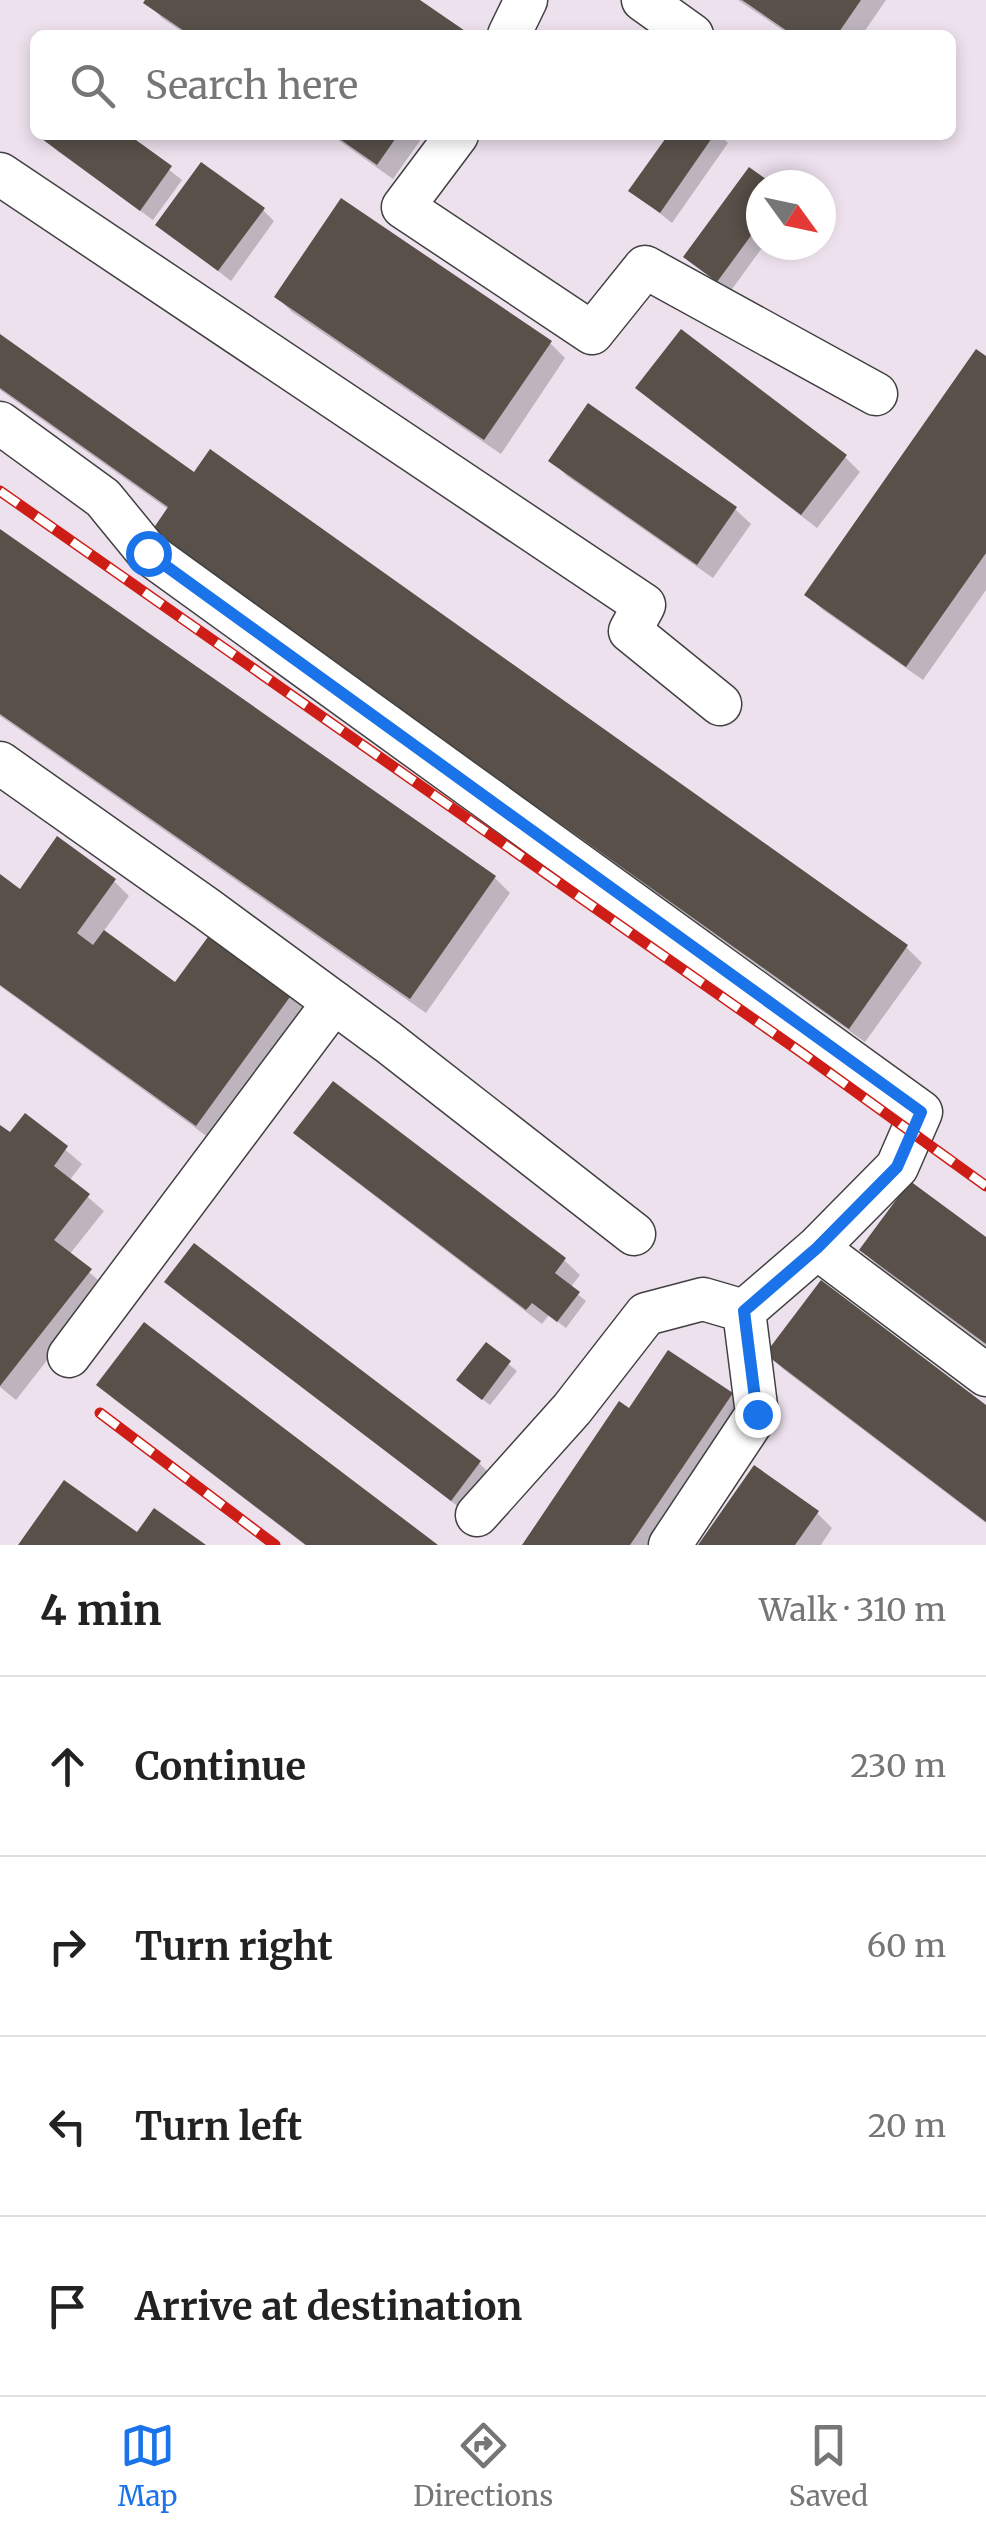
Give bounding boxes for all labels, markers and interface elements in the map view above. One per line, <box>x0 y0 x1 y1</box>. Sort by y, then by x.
search box <box>30 30 956 140</box>
icon: search <box>65 58 120 113</box>
text: Search here <box>145 62 358 109</box>
north arrow <box>746 170 836 260</box>
route start <box>126 531 172 577</box>
route end <box>735 1392 781 1438</box>
text: 4 min <box>40 1584 162 1636</box>
text: Walk · 310 m <box>759 1590 946 1630</box>
icon: ahead <box>40 1739 95 1794</box>
text: Continue <box>135 1743 306 1790</box>
text: 230 m <box>850 1746 946 1786</box>
icon: right <box>40 1919 95 1974</box>
text: Turn right <box>135 1923 333 1970</box>
text: 60 m <box>867 1926 946 1966</box>
icon: left <box>40 2099 95 2154</box>
text: Turn left <box>135 2103 302 2150</box>
text: 20 m <box>868 2106 946 2146</box>
icon: arrive <box>40 2279 95 2334</box>
text: Arrive at destination <box>135 2283 522 2330</box>
tab: Map <box>118 2418 178 2514</box>
tab: Directions <box>413 2418 553 2514</box>
tab: Saved <box>789 2418 868 2514</box>

